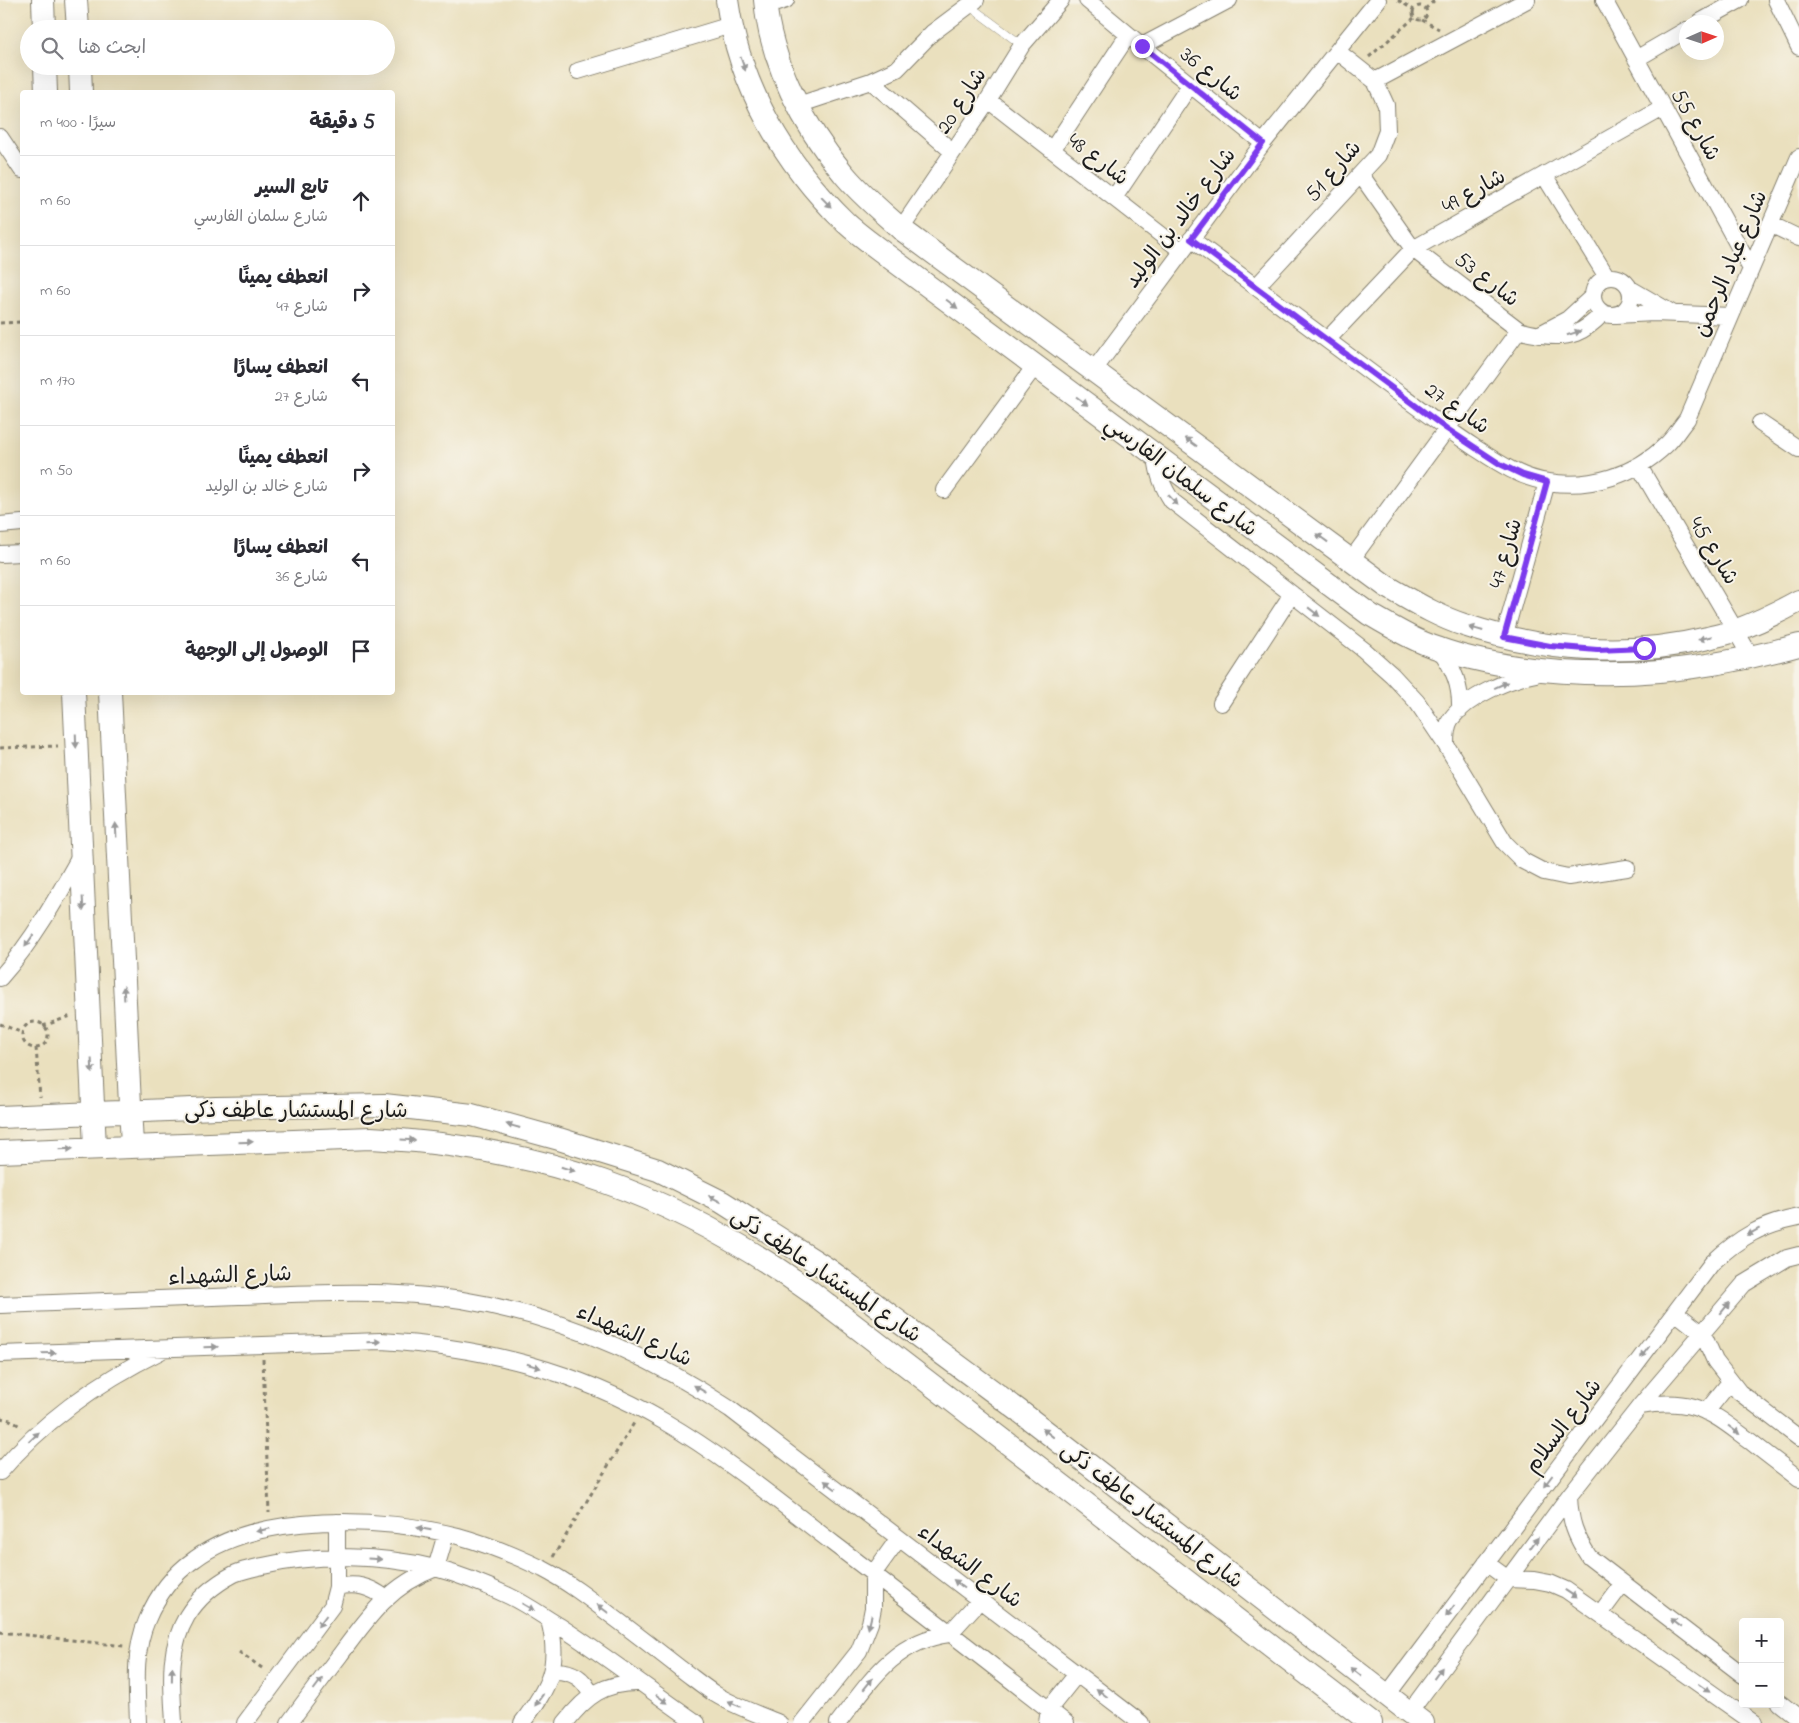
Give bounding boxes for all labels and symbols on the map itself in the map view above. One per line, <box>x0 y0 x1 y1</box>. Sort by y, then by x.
north arrow <box>1679 15 1724 60</box>
route end <box>1131 35 1154 58</box>
street label: شارع 36 <box>1172 40 1248 110</box>
one-way arrow <box>739 57 747 71</box>
street label: شارع 20 <box>929 62 996 141</box>
street label: شارع 55 <box>1661 83 1727 167</box>
street label: شارع 48 <box>1060 126 1135 195</box>
street label: شارع 51 <box>1298 134 1370 210</box>
street label: شارع خالد بن الوليد <box>1118 142 1245 296</box>
street label: شارع 49 <box>1437 162 1512 223</box>
street label: شارع عباد الرحمن <box>1686 186 1777 342</box>
one-way arrow <box>820 196 832 208</box>
street label: شارع 53 <box>1447 245 1525 316</box>
one-way arrow <box>945 299 958 310</box>
one-way arrow <box>1566 329 1581 336</box>
street label: شارع 27 <box>1417 375 1495 444</box>
one-way arrow <box>1075 396 1089 406</box>
street label: شارع سلمان الفارسي <box>1096 409 1263 546</box>
one-way arrow <box>1184 437 1198 447</box>
one-way arrow <box>1167 494 1179 506</box>
street label: شارع 45 <box>1679 511 1745 592</box>
street label: شارع 47 <box>1482 515 1532 592</box>
one-way arrow <box>1315 533 1329 543</box>
one-way arrow <box>1307 606 1320 617</box>
one-way arrow <box>1468 624 1483 632</box>
one-way arrow <box>1698 634 1713 642</box>
route start <box>1633 637 1656 660</box>
one-way arrow <box>1494 680 1508 688</box>
one-way arrow <box>73 733 81 749</box>
one-way arrow <box>112 822 120 838</box>
one-way arrow <box>80 896 88 912</box>
one-way arrow <box>23 934 34 947</box>
one-way arrow <box>120 984 128 1000</box>
one-way arrow <box>88 1058 96 1074</box>
street label: شارع المستشار عاطف ذكى <box>184 1096 408 1128</box>
one-way arrow <box>506 1122 521 1130</box>
one-way arrow <box>401 1136 417 1144</box>
one-way arrow <box>238 1138 254 1146</box>
one-way arrow <box>58 1145 74 1153</box>
one-way arrow <box>561 1166 576 1174</box>
one-way arrow <box>708 1195 722 1203</box>
street label: شارع المستشار عاطف ذكى <box>724 1201 927 1352</box>
one-way arrow <box>1746 1228 1760 1236</box>
street label: شارع الشهداء <box>168 1259 292 1295</box>
street label: شارع الشهداء <box>571 1297 697 1376</box>
one-way arrow <box>1719 1301 1730 1314</box>
one-way arrow <box>366 1338 382 1346</box>
one-way arrow <box>203 1342 219 1350</box>
one-way arrow <box>1640 1345 1651 1358</box>
one-way arrow <box>41 1348 57 1356</box>
one-way arrow <box>526 1362 541 1370</box>
street label: شارع السلام <box>1518 1372 1611 1481</box>
one-way arrow <box>693 1384 706 1394</box>
one-way arrow <box>1728 1424 1741 1435</box>
one-way arrow <box>1042 1428 1055 1439</box>
one-way arrow <box>27 1431 39 1443</box>
street label: شارع المستشار عاطف ذكى <box>1053 1435 1249 1598</box>
one-way arrow <box>1542 1474 1553 1487</box>
one-way arrow <box>824 1480 837 1491</box>
street label: شارع الشهداء <box>910 1517 1028 1617</box>
one-way arrow <box>416 1525 432 1533</box>
one-way arrow <box>255 1526 270 1534</box>
one-way arrow <box>1529 1536 1539 1550</box>
one-way arrow <box>367 1555 383 1563</box>
one-way arrow <box>952 1579 966 1589</box>
one-way arrow <box>1564 1589 1578 1599</box>
one-way arrow <box>522 1602 535 1611</box>
one-way arrow <box>597 1603 610 1614</box>
one-way arrow <box>1445 1604 1455 1618</box>
one-way arrow <box>317 1614 328 1627</box>
one-way arrow <box>866 1614 874 1629</box>
one-way arrow <box>1670 1618 1683 1629</box>
one-way arrow <box>168 1666 176 1682</box>
one-way arrow <box>1349 1667 1363 1677</box>
one-way arrow <box>1433 1667 1443 1680</box>
one-way arrow <box>313 1677 323 1691</box>
one-way arrow <box>862 1678 873 1691</box>
one-way arrow <box>1697 1682 1710 1692</box>
one-way arrow <box>1096 1688 1109 1699</box>
one-way arrow <box>534 1693 544 1707</box>
one-way arrow <box>655 1694 669 1704</box>
one-way arrow <box>727 1699 741 1707</box>

